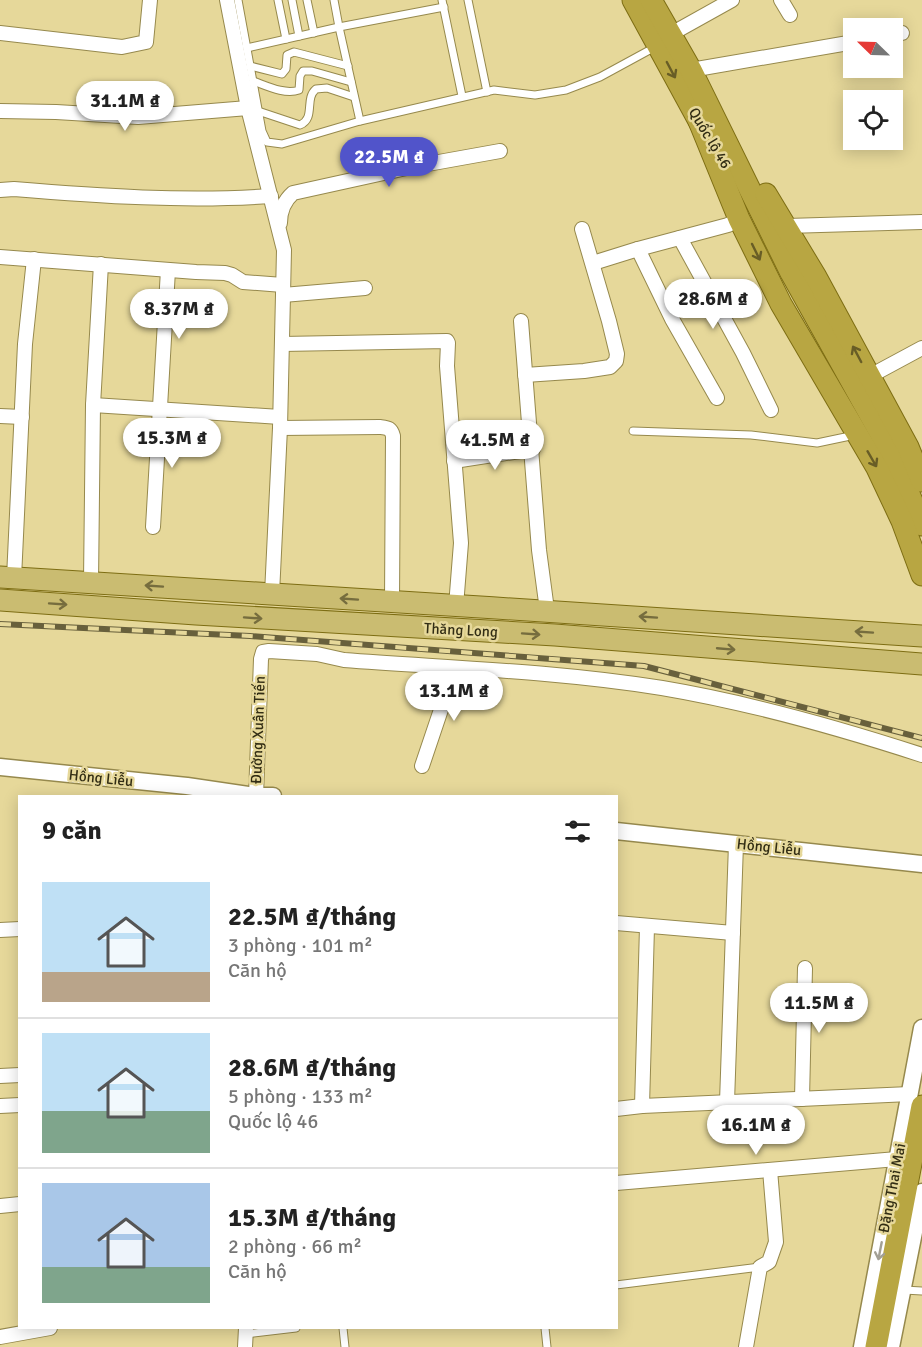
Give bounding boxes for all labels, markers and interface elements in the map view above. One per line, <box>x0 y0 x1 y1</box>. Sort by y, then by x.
north arrow <box>843 18 903 78</box>
map controls <box>843 18 903 150</box>
one-way arrow <box>666 60 677 78</box>
pin: 31.1M ₫ <box>70 81 180 132</box>
text: 31.1M ₫ <box>90 88 160 113</box>
button: locate <box>843 90 903 150</box>
street label: Quốc lộ 46 <box>685 104 735 172</box>
pin: 22.5M ₫ <box>334 137 444 188</box>
text: 22.5M ₫ <box>354 144 424 169</box>
one-way arrow <box>750 243 762 261</box>
pin: 28.6M ₫ <box>658 279 768 330</box>
text: 28.6M ₫ <box>678 286 748 311</box>
pin: 8.37M ₫ <box>124 289 234 340</box>
text: 8.37M ₫ <box>144 296 214 321</box>
one-way arrow <box>851 345 862 363</box>
pin: 15.3M ₫ <box>117 418 227 469</box>
pin: 41.5M ₫ <box>440 420 550 471</box>
text: 15.3M ₫ <box>137 425 207 450</box>
text: 41.5M ₫ <box>460 427 530 452</box>
one-way arrow <box>866 450 878 467</box>
one-way arrow <box>145 581 165 592</box>
one-way arrow <box>339 594 359 605</box>
one-way arrow <box>48 598 68 609</box>
one-way arrow <box>639 611 659 622</box>
one-way arrow <box>242 612 262 623</box>
street label: Thăng Long <box>424 619 498 641</box>
one-way arrow <box>854 626 874 637</box>
one-way arrow <box>521 629 541 640</box>
one-way arrow <box>715 643 735 654</box>
pin: 13.1M ₫ <box>399 671 509 722</box>
street label: Đường Xuân Tiến <box>247 676 269 784</box>
text: 13.1M ₫ <box>419 678 489 703</box>
street label: Hồng Liễu <box>68 765 134 790</box>
text: 9 căn <box>42 815 102 847</box>
icon: filters <box>561 815 594 848</box>
street label: Hồng Liễu <box>736 834 802 859</box>
text: 22.5M ₫/tháng <box>228 901 396 933</box>
icon: home <box>90 906 162 978</box>
text: 3 phòng · 101 m² <box>228 933 373 958</box>
text: Căn hộ <box>228 958 287 983</box>
pin: 11.5M ₫ <box>764 983 874 1034</box>
text: 11.5M ₫ <box>784 990 854 1015</box>
text: 28.6M ₫/tháng <box>228 1052 396 1084</box>
icon: home <box>90 1057 162 1129</box>
text: 5 phòng · 133 m² <box>228 1084 373 1109</box>
pin: 16.1M ₫ <box>701 1105 811 1156</box>
text: Quốc lộ 46 <box>228 1109 318 1134</box>
text: 16.1M ₫ <box>721 1112 791 1137</box>
street label: Đặng Thai Mai <box>874 1142 910 1234</box>
text: 15.3M ₫/tháng <box>228 1202 396 1234</box>
icon: home <box>90 1207 162 1279</box>
text: 2 phòng · 66 m² <box>228 1234 362 1259</box>
one-way arrow <box>874 1240 885 1260</box>
text: Căn hộ <box>228 1259 287 1284</box>

